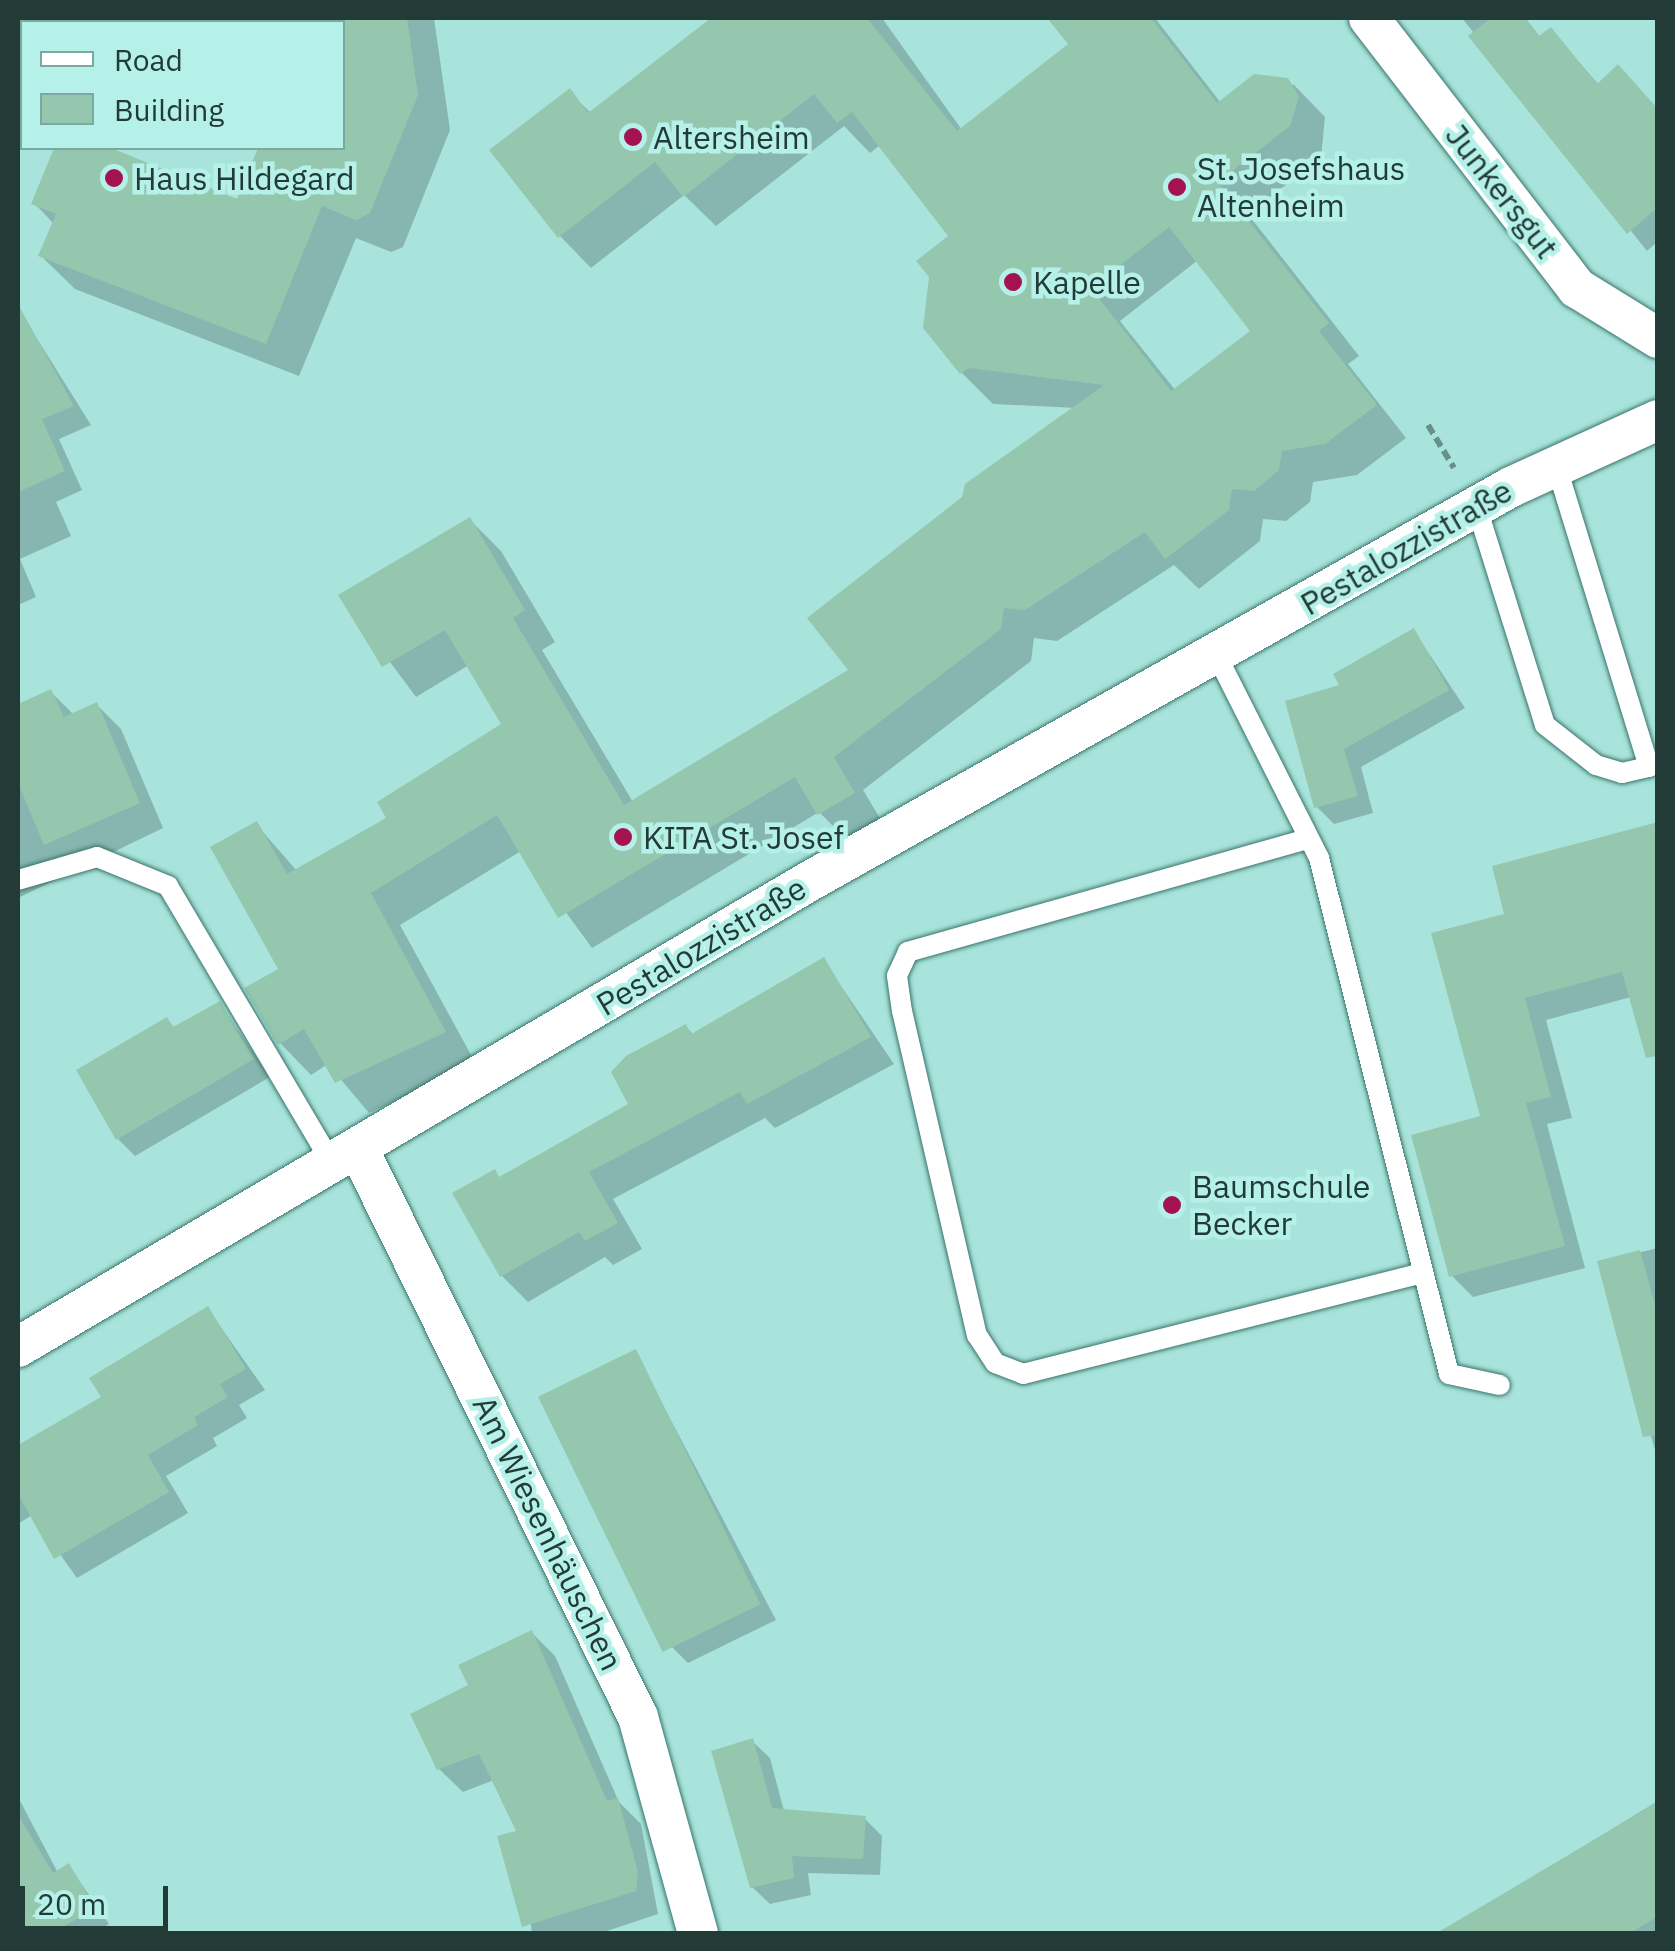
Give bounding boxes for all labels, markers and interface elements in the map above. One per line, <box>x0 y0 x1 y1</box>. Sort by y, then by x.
legend <box>20 20 345 150</box>
text: Road <box>114 40 183 79</box>
text: Building <box>114 90 224 129</box>
street label: Junkersgut <box>1438 116 1566 266</box>
place label: Altersheim <box>653 118 810 156</box>
marker: Altersheim <box>622 126 644 148</box>
place label: St. Josefshaus Altenheim <box>1197 150 1405 225</box>
place label: Haus Hildegard <box>134 159 354 197</box>
marker: Haus Hildegard <box>103 167 125 189</box>
marker: St. Josefshaus Altenheim <box>1166 176 1188 198</box>
place label: Kapelle <box>1033 263 1141 301</box>
marker: Kapelle <box>1002 271 1024 293</box>
street label: Pestalozzistraße <box>1294 471 1518 623</box>
place label: KITA St. Josef <box>643 818 844 856</box>
marker: KITA St. Josef <box>612 826 634 848</box>
street label: Pestalozzistraße <box>589 868 813 1024</box>
place label: Baumschule Becker <box>1192 1168 1370 1243</box>
marker: Baumschule Becker <box>1161 1194 1183 1216</box>
street label: Am Wiesenhäuschen <box>465 1390 631 1676</box>
scale bar <box>25 1866 172 1928</box>
text: 20 m <box>37 1884 106 1923</box>

